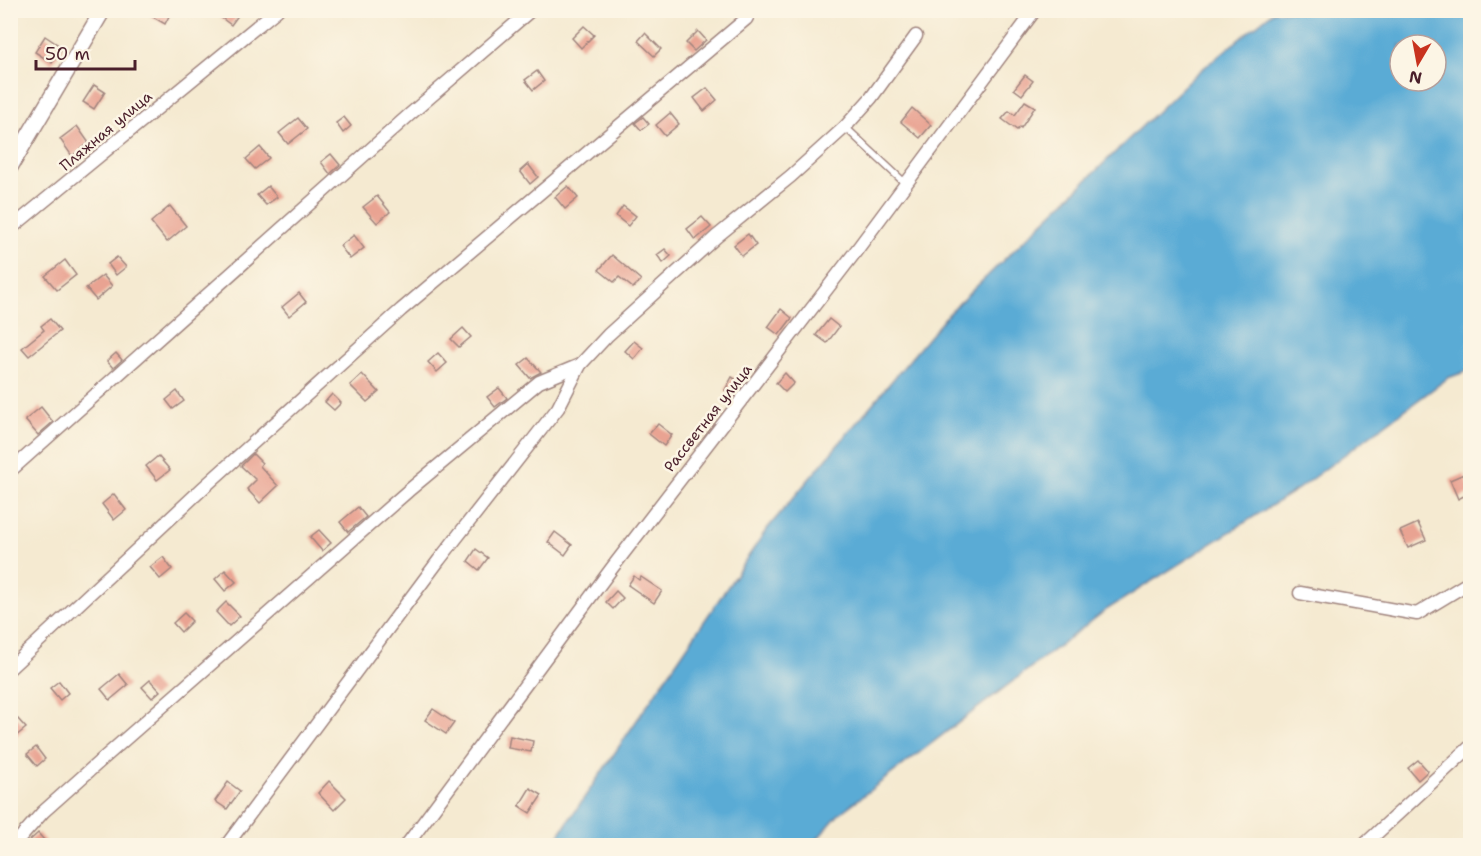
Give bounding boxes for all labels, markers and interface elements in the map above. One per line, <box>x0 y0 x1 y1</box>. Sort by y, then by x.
scale bar <box>36 33 135 71</box>
north arrow <box>1388 33 1448 93</box>
text: 50 m <box>45 42 90 66</box>
text: N <box>1407 66 1424 89</box>
street label: Пляжная улица <box>56 86 157 175</box>
street label: Рассветная улица <box>659 359 757 476</box>

